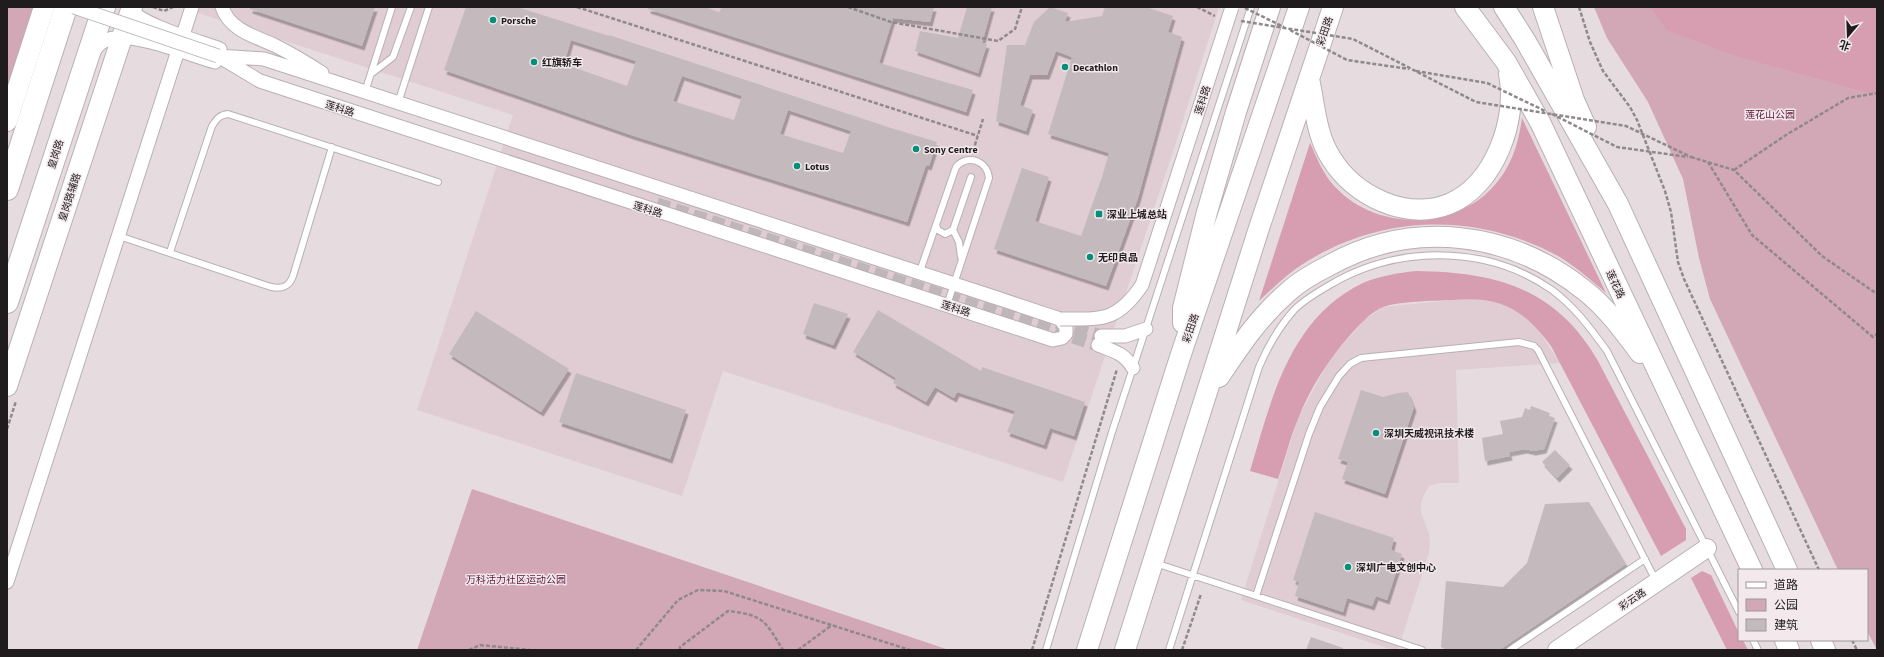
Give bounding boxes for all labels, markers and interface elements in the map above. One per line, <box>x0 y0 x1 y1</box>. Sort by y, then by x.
place label: Porsche <box>501 14 536 28</box>
marker: Porsche <box>488 15 498 25</box>
street label: 彩田路 <box>1313 15 1336 48</box>
north arrow <box>1828 16 1868 56</box>
text: 北 <box>1837 36 1853 54</box>
place label: 红旗轿车 <box>542 56 582 70</box>
marker: 红旗轿车 <box>529 57 539 67</box>
place label: Decathlon <box>1073 61 1118 75</box>
marker: Decathlon <box>1060 62 1070 72</box>
street label: 莲科路 <box>1192 84 1214 117</box>
street label: 莲科路 <box>323 98 356 120</box>
park label: 莲花山公园 <box>1745 108 1795 122</box>
street label: 皇岗路 <box>45 138 67 171</box>
place label: Sony Centre <box>924 143 978 157</box>
marker: Sony Centre <box>911 144 921 154</box>
place label: Lotus <box>805 160 830 174</box>
marker: Lotus <box>792 161 802 171</box>
street label: 皇岗路辅路 <box>56 171 84 223</box>
street label: 莲科路 <box>631 199 664 221</box>
place label: 深业上城总站 <box>1107 208 1167 222</box>
marker: 深业上城总站 <box>1094 209 1104 219</box>
place label: 无印良品 <box>1098 251 1138 265</box>
marker: 无印良品 <box>1085 252 1095 262</box>
street label: 莲花路 <box>1602 268 1628 301</box>
street label: 莲科路 <box>939 298 972 320</box>
street label: 彩田路 <box>1179 312 1202 345</box>
place label: 深圳天威视讯技术楼 <box>1384 427 1474 441</box>
marker: 深圳天威视讯技术楼 <box>1371 428 1381 438</box>
place label: 深圳广电文创中心 <box>1356 561 1436 575</box>
marker: 深圳广电文创中心 <box>1343 562 1353 572</box>
legend <box>1738 569 1868 641</box>
park label: 万科活力社区运动公园 <box>466 573 566 587</box>
text: 道路 <box>1774 577 1798 594</box>
street label: 彩云路 <box>1616 586 1649 614</box>
text: 公园 <box>1774 597 1798 614</box>
text: 建筑 <box>1774 617 1798 634</box>

